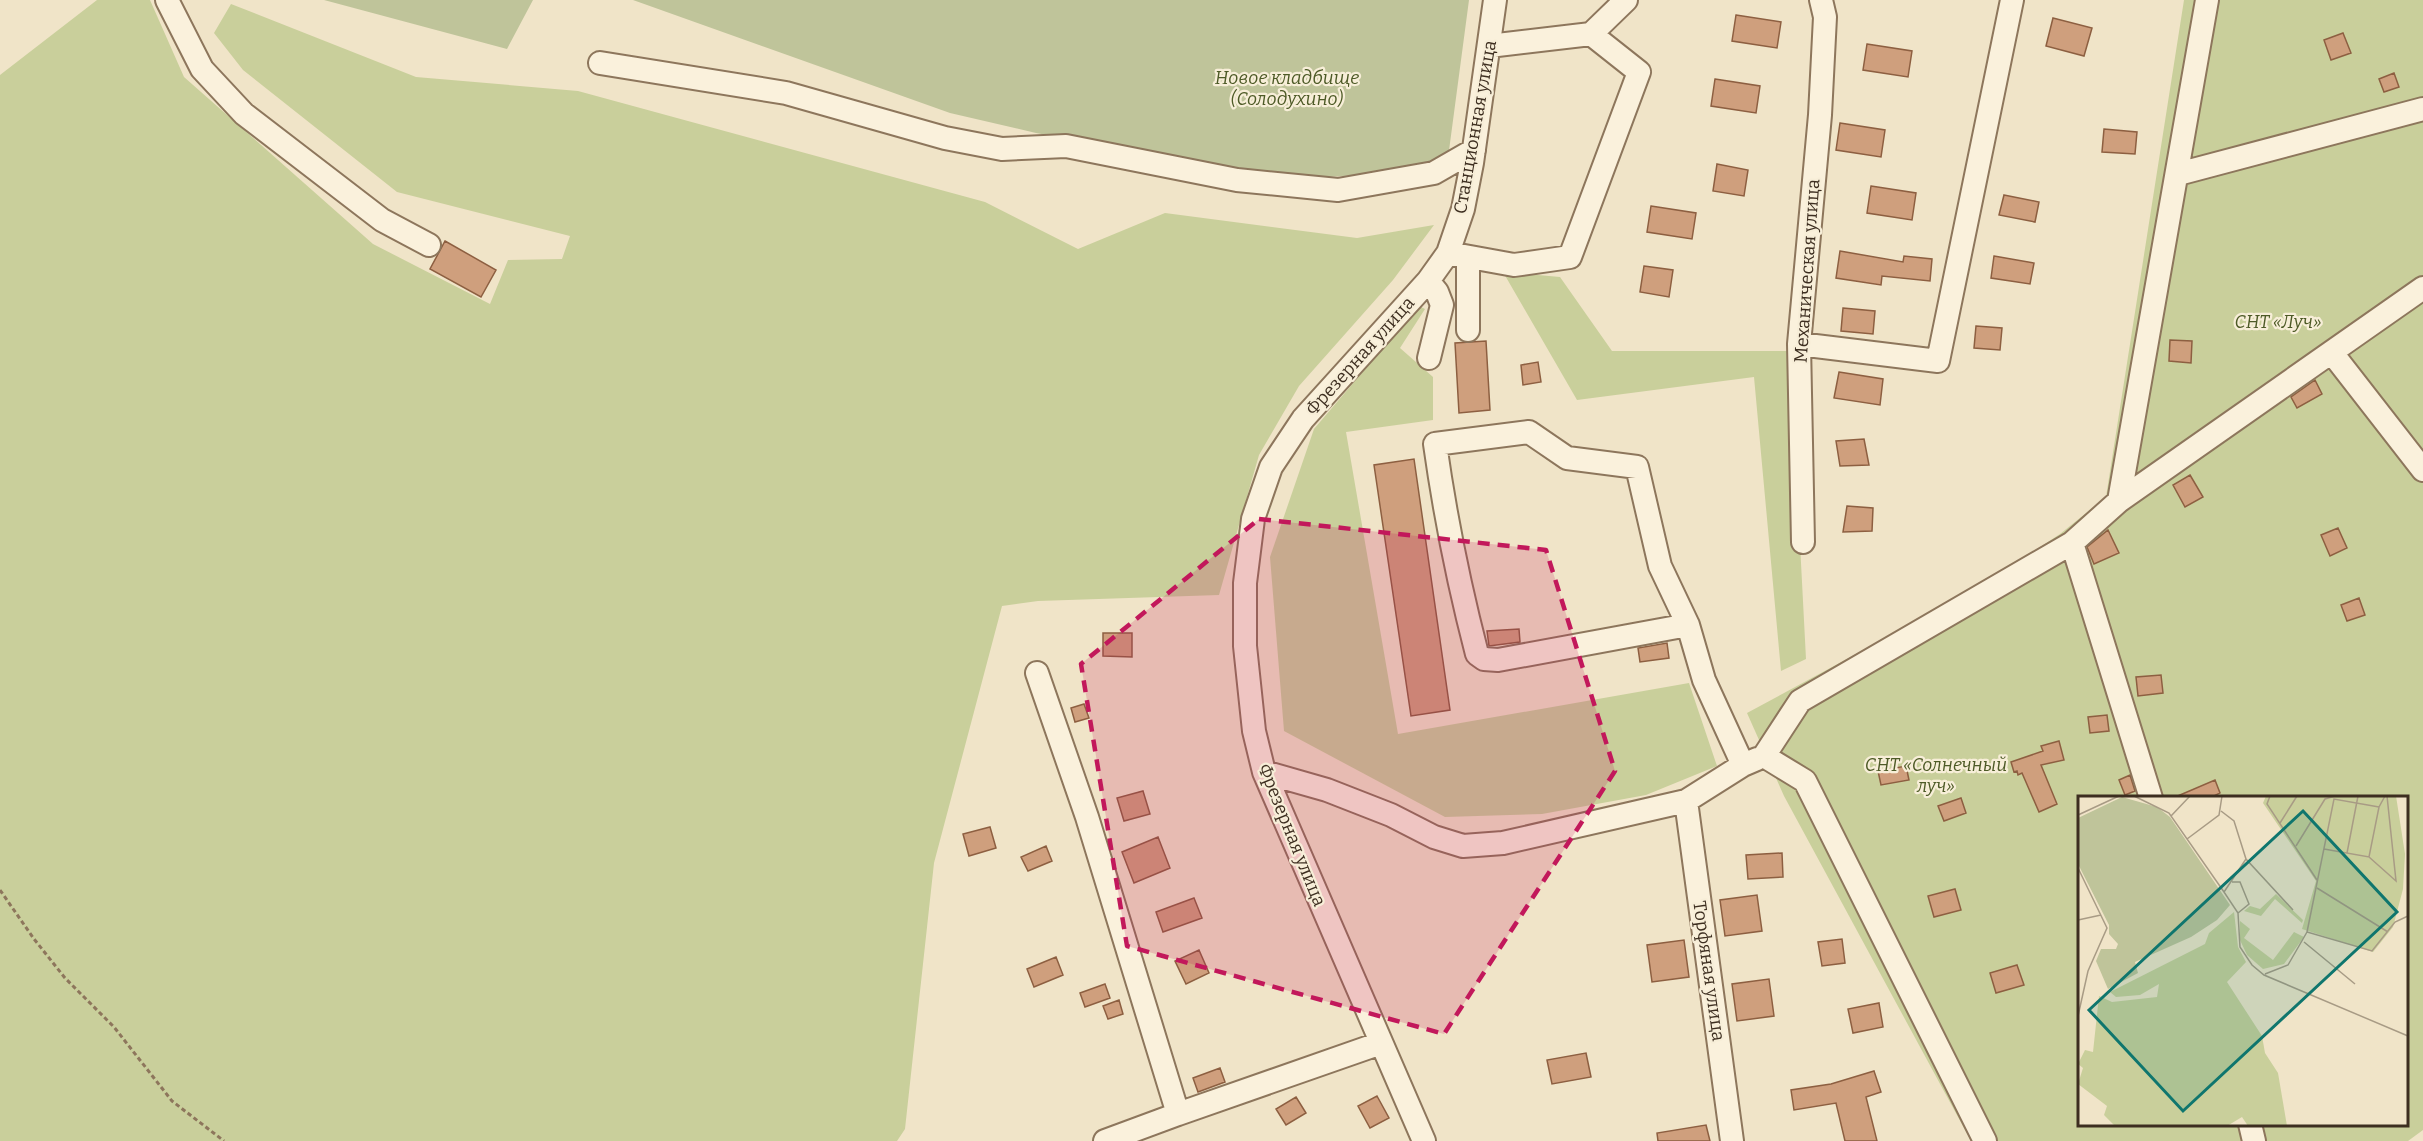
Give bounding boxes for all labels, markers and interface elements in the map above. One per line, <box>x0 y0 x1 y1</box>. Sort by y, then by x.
street label: Станционная улица <box>1449 38 1501 216</box>
park label: Новое кладбище (Солодухино) <box>1215 67 1359 110</box>
street label: Механическая улица <box>1790 178 1824 364</box>
street label: Фрезерная улица <box>1301 292 1419 420</box>
park label: СНТ «Луч» <box>2235 311 2321 333</box>
park label: СНТ «Солнечный луч» <box>1865 754 2007 797</box>
street label: Фрезерная улица <box>1253 760 1331 910</box>
inset map <box>2078 796 2408 1126</box>
street label: Торфяная улица <box>1688 899 1730 1043</box>

